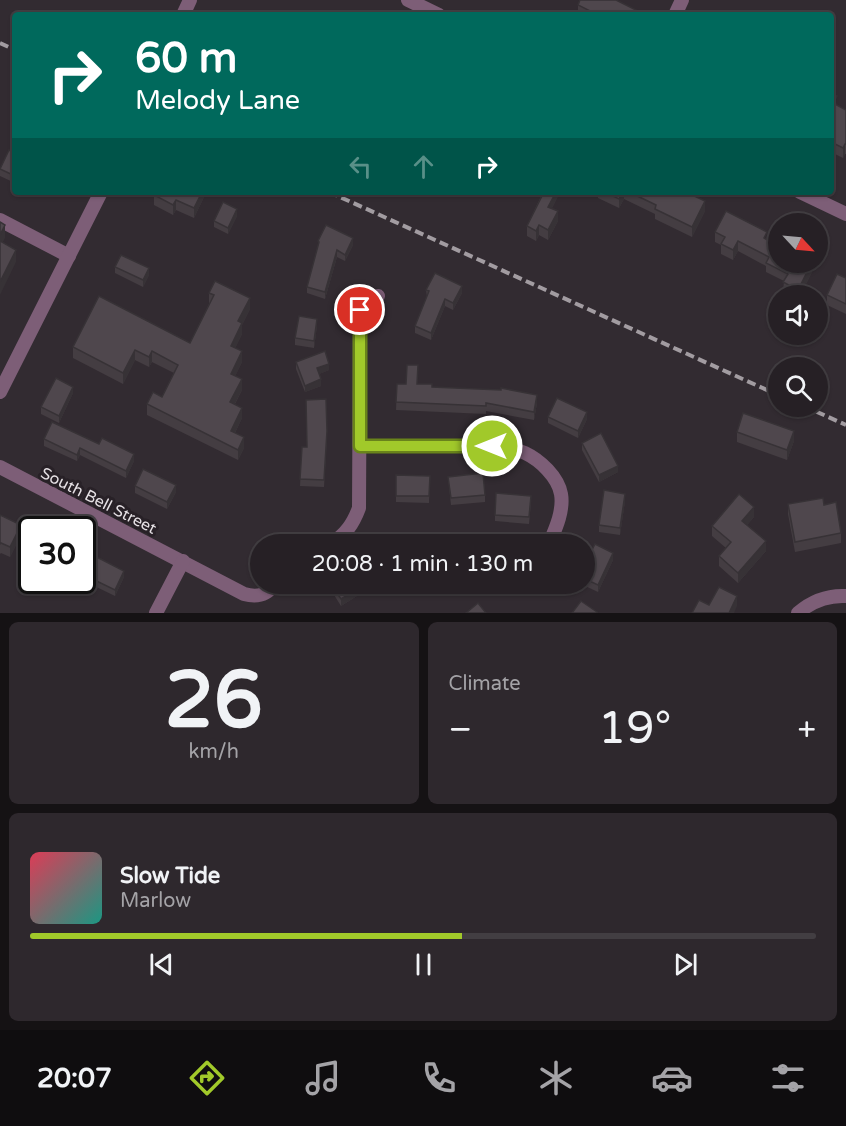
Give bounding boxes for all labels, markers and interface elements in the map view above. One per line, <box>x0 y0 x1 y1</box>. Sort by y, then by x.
text: 60 m <box>135 33 237 84</box>
icon: right <box>36 36 114 114</box>
text: Melody Lane <box>135 84 300 117</box>
icon: left <box>344 150 377 183</box>
icon: ahead <box>407 150 440 183</box>
icon: right <box>470 150 503 183</box>
north arrow <box>768 213 828 273</box>
map controls <box>768 213 828 417</box>
pin <box>334 284 385 335</box>
button: sound <box>768 285 828 345</box>
icon: arrive <box>343 293 376 326</box>
button: search <box>768 357 828 417</box>
position arrow <box>460 414 524 478</box>
street label: South Bell Street <box>37 463 160 539</box>
speed limit sign: 30 <box>18 516 96 594</box>
text: 20:08 · 1 min · 130 m <box>312 551 533 577</box>
text: 26 <box>165 654 263 748</box>
text: Climate <box>449 672 521 696</box>
text: 19° <box>598 702 671 756</box>
text: − <box>449 710 472 749</box>
text: + <box>797 710 816 749</box>
text: km/h <box>189 740 239 764</box>
text: Slow Tide <box>120 863 220 889</box>
text: Marlow <box>120 889 191 913</box>
icon: previous <box>145 948 178 981</box>
icon: pause <box>407 948 440 981</box>
icon: next <box>669 948 702 981</box>
icon: directions <box>186 1057 228 1099</box>
icon: music <box>302 1057 344 1099</box>
icon: phone <box>418 1057 460 1099</box>
icon: climate <box>535 1057 577 1099</box>
icon: car <box>651 1057 693 1099</box>
icon: filters <box>767 1057 809 1099</box>
text: 20:07 <box>37 1062 112 1095</box>

